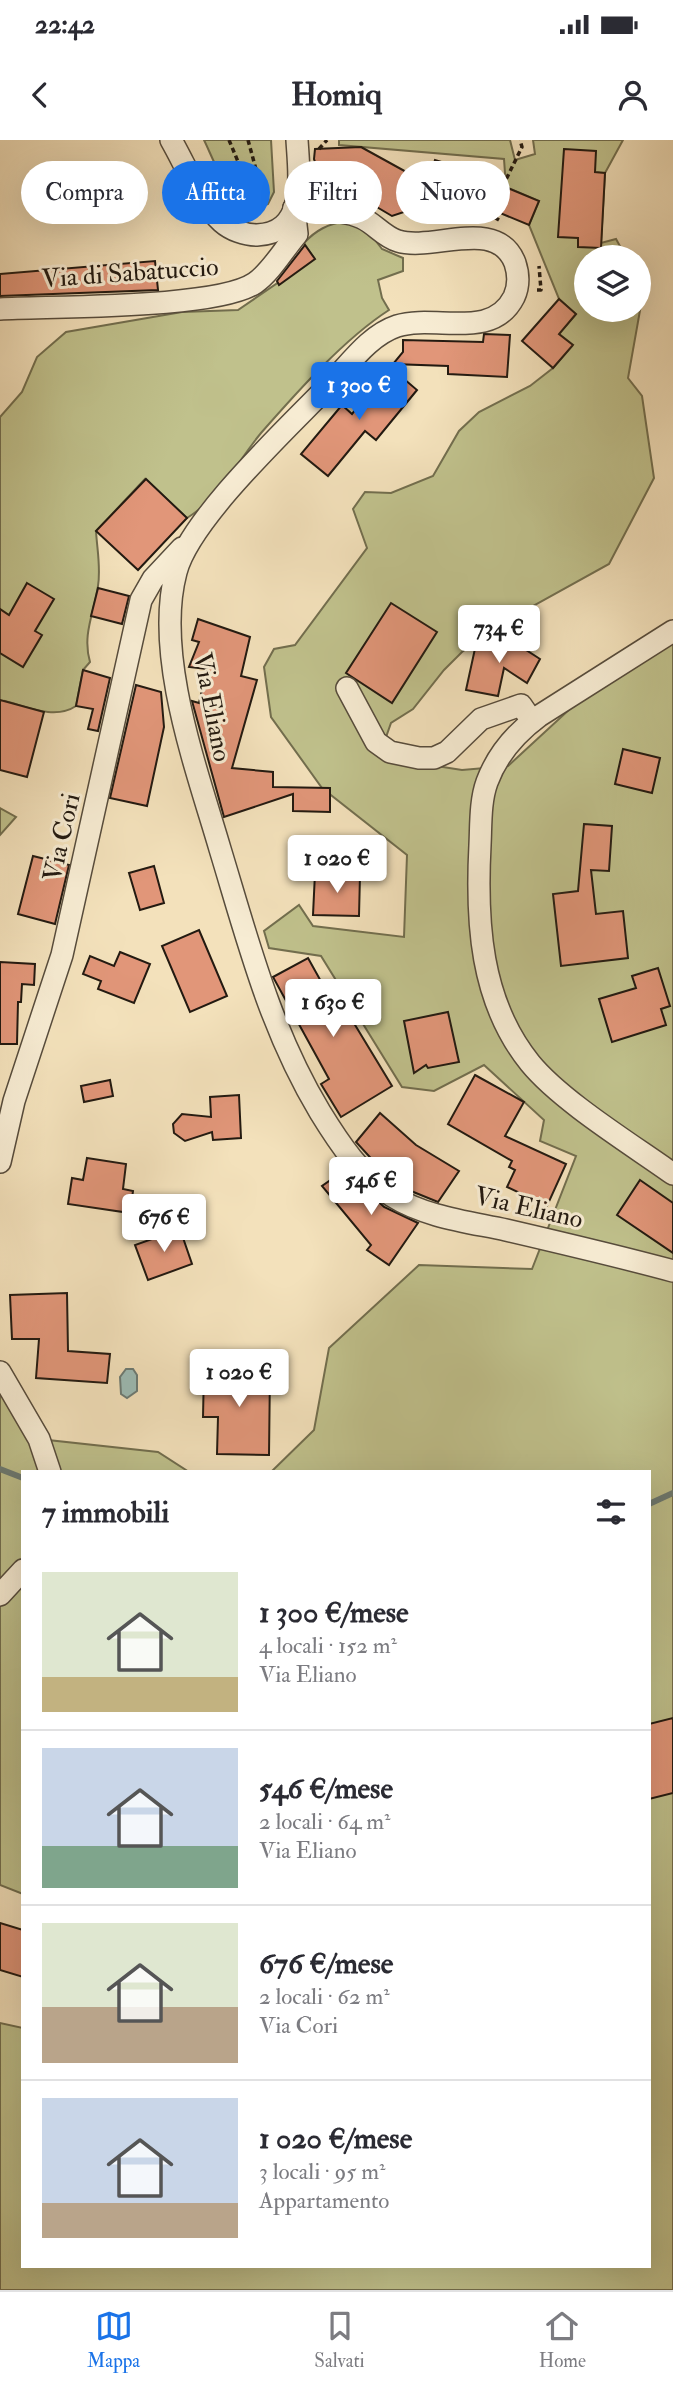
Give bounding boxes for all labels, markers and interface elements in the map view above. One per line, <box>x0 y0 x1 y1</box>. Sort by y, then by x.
text: 22:42 <box>35 9 95 41</box>
text: Homiq <box>291 75 382 115</box>
icon: back <box>21 76 59 114</box>
icon: person <box>614 76 652 114</box>
chip: Compra <box>21 161 148 224</box>
chip: Affitta <box>162 161 270 224</box>
chip: Filtri <box>284 161 382 224</box>
chip: Nuovo <box>396 161 510 224</box>
map controls <box>574 245 651 322</box>
button: layers <box>574 245 651 322</box>
street label: Via di Sabatuccio <box>41 251 220 295</box>
pin: 1 300 € <box>294 362 424 422</box>
text: 1 300 € <box>327 370 391 399</box>
pin: 734 € <box>450 606 548 665</box>
text: 734 € <box>474 613 524 642</box>
street label: Via Eliano <box>186 650 238 764</box>
street label: Via Cori <box>36 790 88 884</box>
pin: 1 020 € <box>272 836 402 895</box>
text: 1 020 € <box>304 843 370 872</box>
pin: 1 630 € <box>268 979 398 1039</box>
text: 1 630 € <box>301 987 365 1016</box>
pin: 546 € <box>322 1158 420 1217</box>
text: 546 € <box>345 1165 397 1194</box>
street label: Via Eliano <box>471 1180 586 1236</box>
pin: 676 € <box>115 1194 213 1254</box>
text: 676 € <box>138 1202 190 1231</box>
pin: 1 020 € <box>174 1350 304 1409</box>
text: 1 020 € <box>206 1357 272 1386</box>
icon: filters <box>592 1493 630 1531</box>
text: 7 immobili <box>42 1494 169 1531</box>
text: 1 300 €/mese <box>259 1594 409 1631</box>
icon: home <box>98 1600 182 1684</box>
text: 4 locali · 152 m² <box>259 1631 397 1660</box>
text: Via Eliano <box>259 1660 357 1689</box>
text: 546 €/mese <box>259 1770 393 1807</box>
icon: home <box>98 1776 182 1860</box>
text: 2 locali · 64 m² <box>259 1807 390 1836</box>
text: Via Eliano <box>259 1836 357 1865</box>
text: 676 €/mese <box>259 1945 393 1982</box>
icon: home <box>98 1951 182 2035</box>
text: 2 locali · 62 m² <box>259 1982 390 2011</box>
text: Via Cori <box>259 2011 338 2040</box>
text: 1 020 €/mese <box>259 2120 412 2157</box>
icon: home <box>98 2126 182 2210</box>
text: 3 locali · 95 m² <box>259 2157 386 2186</box>
text: Appartamento <box>259 2186 389 2215</box>
tab: Mappa <box>87 2307 140 2373</box>
tab: Salvati <box>314 2307 365 2373</box>
tab: Home <box>539 2307 586 2373</box>

